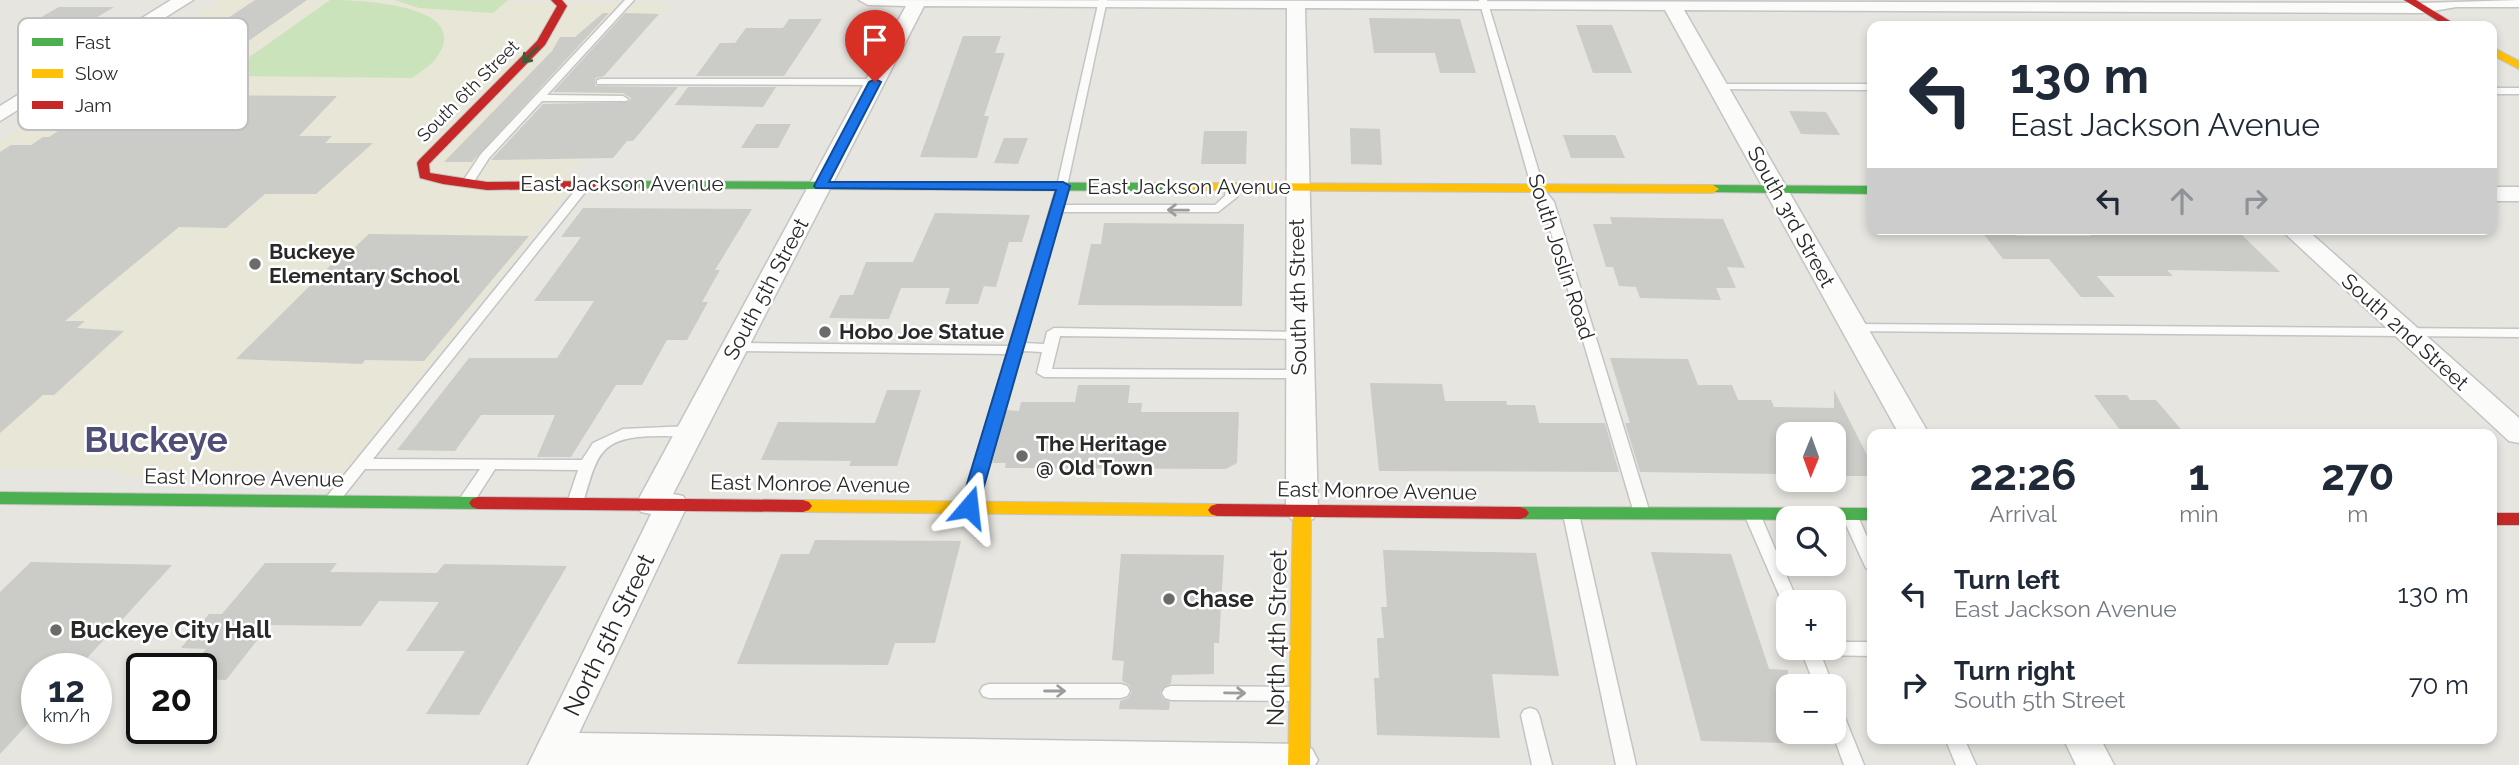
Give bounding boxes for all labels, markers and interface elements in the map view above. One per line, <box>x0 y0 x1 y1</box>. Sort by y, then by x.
pin <box>845 10 905 82</box>
legend <box>18 18 248 130</box>
icon: arrive <box>856 21 894 59</box>
text: Fast <box>75 31 111 53</box>
street label: South 6th Street <box>412 35 523 146</box>
one-way arrow <box>521 47 538 64</box>
text: 130 m <box>2010 47 2149 104</box>
icon: left <box>1895 49 1986 140</box>
text: Slow <box>75 62 119 84</box>
text: Jam <box>75 94 112 116</box>
text: East Jackson Avenue <box>2010 106 2320 143</box>
street label: South 3rd Street <box>1742 142 1840 292</box>
street label: East Jackson Avenue <box>520 171 724 196</box>
street label: South Joslin Road <box>1523 171 1600 343</box>
street label: East Jackson Avenue <box>1087 174 1291 199</box>
icon: left <box>2090 182 2128 220</box>
icon: ahead <box>2163 182 2201 220</box>
icon: right <box>2236 182 2274 220</box>
one-way arrow <box>1166 203 1189 217</box>
street label: South 5th Street <box>718 214 813 364</box>
street label: South 4th Street <box>1284 218 1311 376</box>
place label: Buckeye Elementary School <box>269 239 460 288</box>
marker: Buckeye Elementary School <box>247 256 263 272</box>
street label: South 2nd Street <box>2337 268 2474 395</box>
place label: Hobo Joe Statue <box>839 319 1005 344</box>
marker: Hobo Joe Statue <box>817 324 833 340</box>
district label: Buckeye <box>84 419 228 460</box>
north arrow <box>1776 422 1846 492</box>
map controls <box>1776 422 1846 744</box>
place label: The Heritage @ Old Town <box>1036 431 1167 480</box>
marker: The Heritage @ Old Town <box>1014 448 1030 464</box>
text: 22:26 <box>1970 451 2077 500</box>
text: 1 <box>2189 451 2209 500</box>
text: 270 <box>2321 451 2394 500</box>
street label: East Monroe Avenue <box>144 463 344 492</box>
street label: East Monroe Avenue <box>710 469 910 498</box>
position arrow <box>932 470 1006 544</box>
street label: East Monroe Avenue <box>1277 476 1477 505</box>
text: Arrival <box>1989 500 2057 527</box>
text: min <box>2179 500 2219 527</box>
text: m <box>2347 500 2368 527</box>
button: search <box>1776 506 1846 576</box>
street label: North 5th Street <box>557 549 660 721</box>
street label: North 4th Street <box>1260 549 1293 727</box>
text: Turn left <box>1954 565 2060 595</box>
icon: left <box>1895 575 1933 613</box>
text: 130 m <box>2398 579 2469 609</box>
place label: Chase <box>1183 584 1254 613</box>
button: + <box>1776 590 1846 660</box>
marker: Chase <box>1161 591 1177 607</box>
text: East Jackson Avenue <box>1954 595 2177 622</box>
place label: Buckeye City Hall <box>70 615 271 644</box>
marker: Buckeye City Hall <box>48 622 64 638</box>
speed limit sign: 20 <box>126 653 217 744</box>
text: Turn right <box>1954 656 2075 686</box>
icon: right <box>1895 666 1933 704</box>
text: 12 <box>48 669 85 710</box>
text: 70 m <box>2409 670 2469 700</box>
button: − <box>1776 674 1846 744</box>
one-way arrow <box>1043 684 1066 698</box>
one-way arrow <box>1223 686 1246 700</box>
text: South 5th Street <box>1954 686 2126 713</box>
text: km/h <box>43 705 90 726</box>

